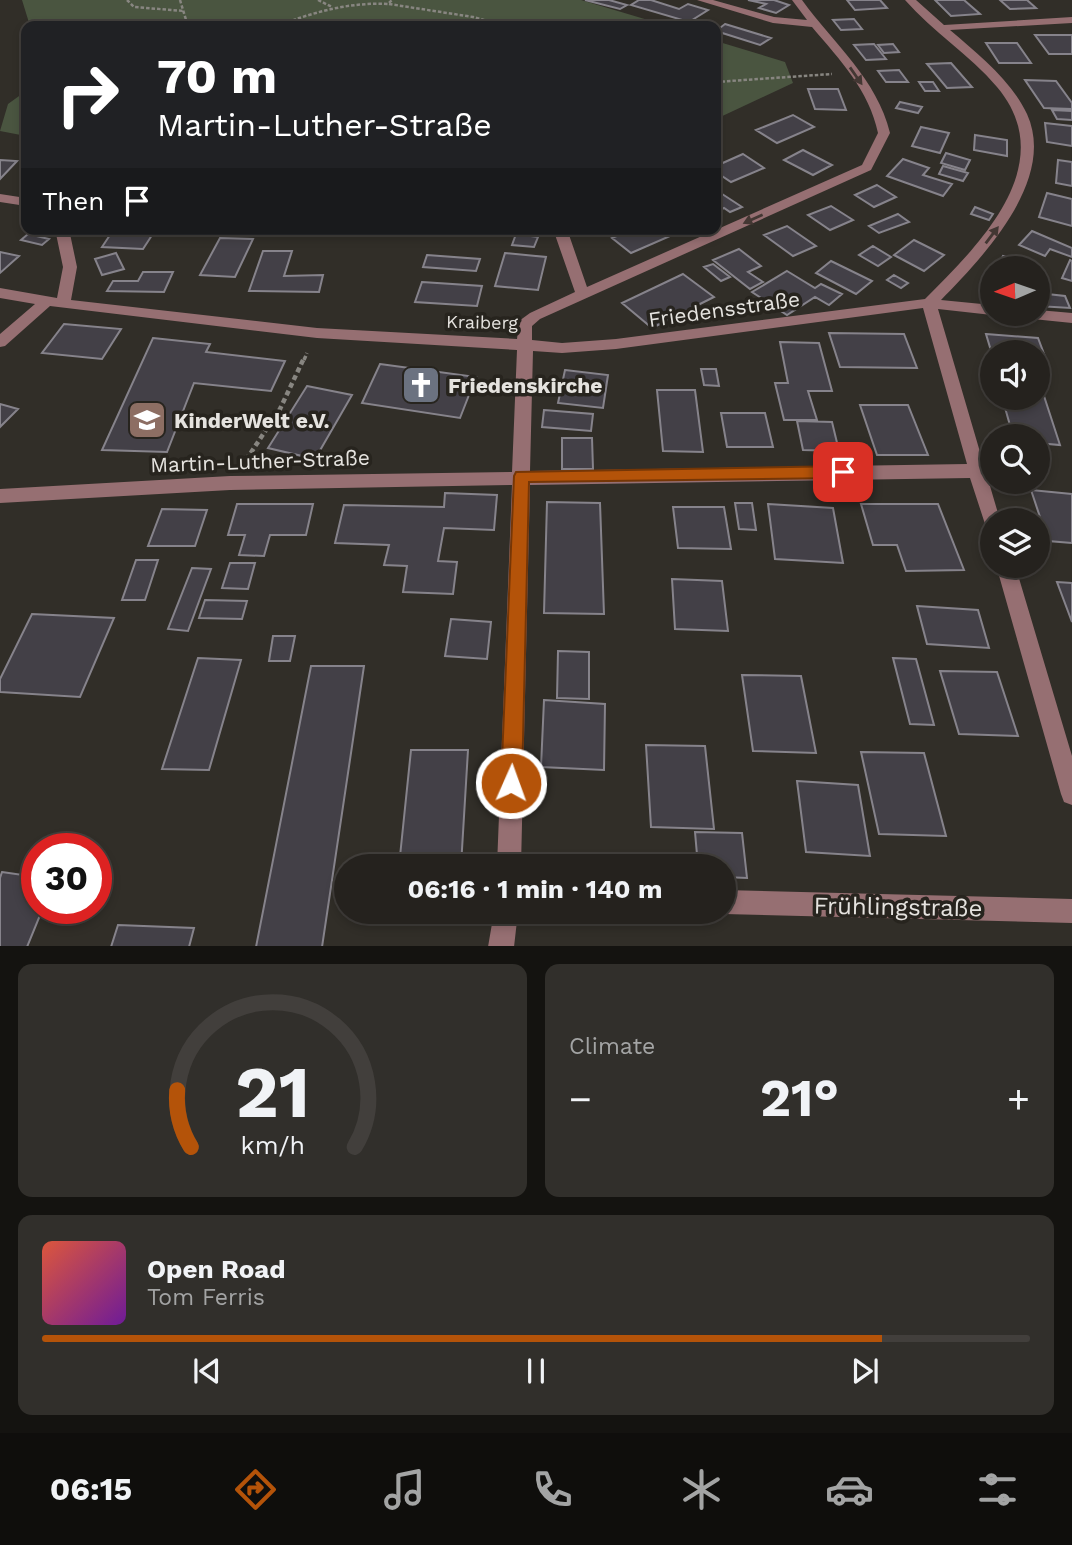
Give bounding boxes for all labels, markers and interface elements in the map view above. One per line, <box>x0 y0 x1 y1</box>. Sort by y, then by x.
text: 70 m <box>157 47 277 105</box>
icon: right <box>42 49 133 140</box>
one-way arrow <box>849 67 863 85</box>
text: Martin-Luther-Straße <box>157 106 492 144</box>
icon: arrive <box>118 182 156 220</box>
text: Then <box>42 186 104 216</box>
one-way arrow <box>743 213 763 225</box>
one-way arrow <box>984 226 998 244</box>
north arrow <box>980 256 1050 326</box>
map controls <box>980 256 1050 578</box>
street label: Friedensstraße <box>647 286 801 332</box>
street label: Kraiberg <box>446 311 519 333</box>
button: sound <box>980 340 1050 410</box>
church icon: Friedenskirche <box>400 364 442 406</box>
place label: Friedenskirche <box>448 373 603 398</box>
school or university icon: KinderWelt e.V. <box>126 399 168 441</box>
place label: KinderWelt e.V. <box>174 408 330 433</box>
button: search <box>980 424 1050 494</box>
pin <box>813 442 873 502</box>
street label: Martin-Luther-Straße <box>150 445 370 477</box>
icon: arrive <box>824 453 862 491</box>
button: layers <box>980 508 1050 578</box>
position arrow <box>474 746 548 820</box>
speed limit sign: 30 <box>21 833 112 924</box>
text: 06:16 · 1 min · 140 m <box>408 874 662 904</box>
street label: Frühlingstraße <box>813 892 983 922</box>
text: Climate <box>569 1033 655 1060</box>
text: 21 <box>235 1049 310 1135</box>
text: 21° <box>760 1068 839 1129</box>
text: − <box>569 1077 592 1121</box>
text: + <box>1007 1077 1030 1121</box>
text: km/h <box>240 1130 305 1159</box>
text: Open Road <box>147 1254 285 1284</box>
text: Tom Ferris <box>147 1284 265 1311</box>
icon: previous <box>188 1352 226 1390</box>
icon: pause <box>517 1352 555 1390</box>
icon: next <box>846 1352 884 1390</box>
icon: directions <box>231 1465 280 1514</box>
icon: music <box>380 1465 429 1514</box>
icon: phone <box>528 1465 577 1514</box>
icon: climate <box>677 1465 726 1514</box>
icon: car <box>825 1465 874 1514</box>
icon: filters <box>973 1465 1022 1514</box>
text: 06:15 <box>50 1470 132 1508</box>

